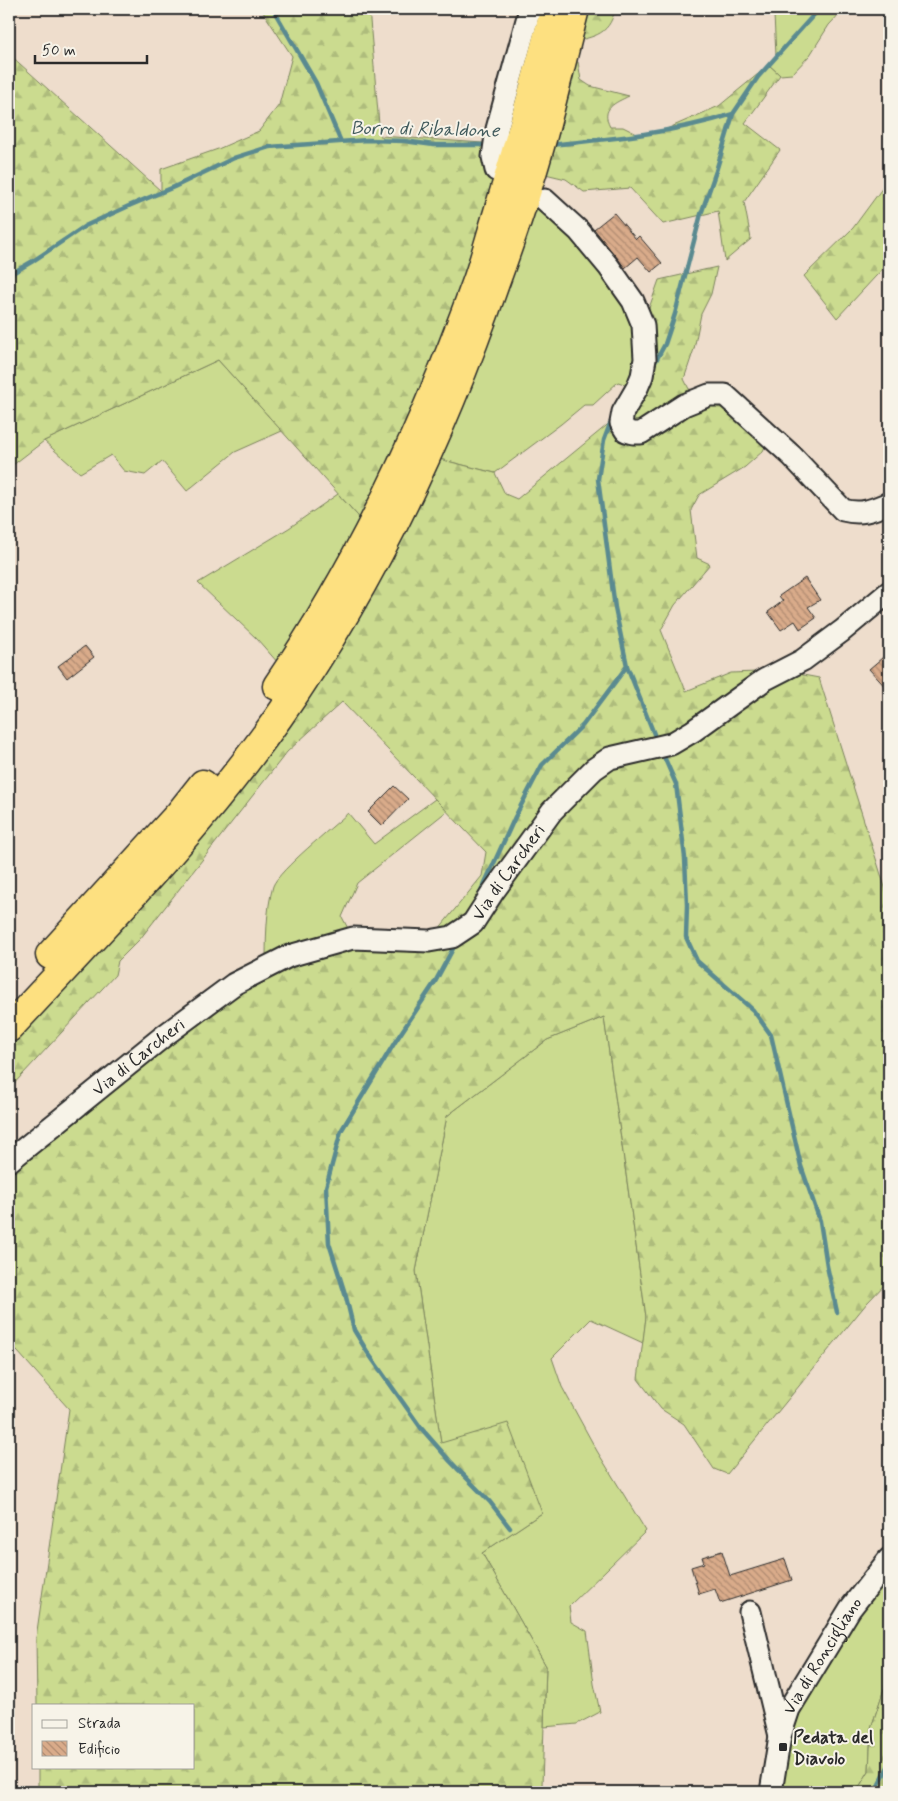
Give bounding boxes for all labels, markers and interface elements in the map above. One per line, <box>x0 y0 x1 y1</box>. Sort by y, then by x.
scale bar <box>35 32 148 64</box>
text: 50 m <box>42 41 76 61</box>
water label: Borro di Ribaldone <box>350 116 501 143</box>
street label: Via di Carcheri <box>467 820 551 925</box>
street label: Via di Carcheri <box>87 1013 190 1102</box>
street label: Via di Roncigliano <box>777 1592 868 1719</box>
legend <box>32 1704 195 1768</box>
text: Strada <box>78 1714 121 1734</box>
place label: Pedata del Diavolo <box>793 1726 874 1771</box>
text: Edificio <box>78 1740 120 1760</box>
marker: Pedata del Diavolo <box>777 1741 789 1753</box>

